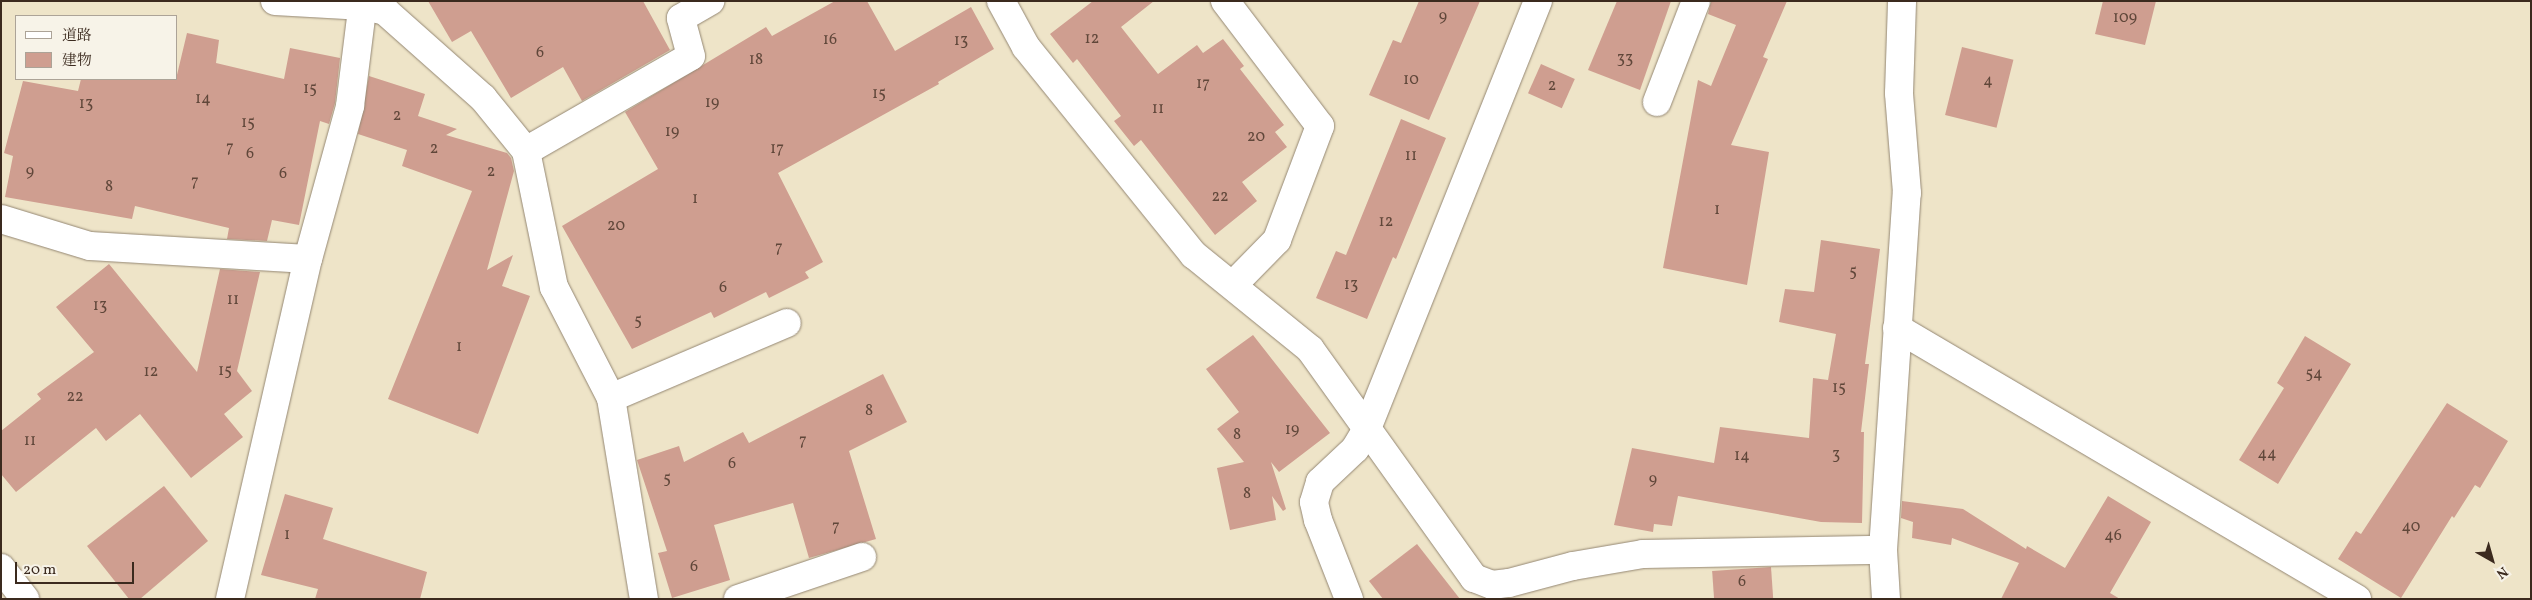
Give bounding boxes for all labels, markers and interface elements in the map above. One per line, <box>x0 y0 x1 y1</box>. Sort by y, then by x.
house number: 9 <box>1439 7 1447 27</box>
house number: 109 <box>2113 8 2137 28</box>
legend <box>15 15 178 80</box>
text: 道路 <box>62 26 92 47</box>
house number: 12 <box>1085 29 1099 49</box>
house number: 16 <box>823 30 837 50</box>
house number: 13 <box>954 31 968 51</box>
house number: 6 <box>536 43 544 63</box>
house number: 33 <box>1617 49 1633 69</box>
house number: 18 <box>749 50 763 70</box>
text: 建物 <box>62 51 92 72</box>
house number: 10 <box>1403 70 1419 90</box>
house number: 4 <box>1983 71 1993 91</box>
house number: 17 <box>1196 74 1210 94</box>
house number: 2 <box>1548 76 1556 96</box>
house number: 15 <box>303 79 317 99</box>
house number: 15 <box>872 84 886 104</box>
house number: 14 <box>195 89 211 109</box>
house number: 19 <box>705 93 719 113</box>
house number: 13 <box>79 94 93 114</box>
house number: 11 <box>1152 99 1164 119</box>
house number: 2 <box>393 106 401 126</box>
house number: 15 <box>241 113 255 133</box>
house number: 19 <box>665 122 679 142</box>
house number: 20 <box>1247 127 1265 147</box>
house number: 7 <box>226 138 234 158</box>
house number: 2 <box>430 139 438 159</box>
house number: 17 <box>770 139 784 159</box>
house number: 6 <box>246 144 254 164</box>
house number: 11 <box>1405 146 1417 166</box>
house number: 9 <box>26 162 34 182</box>
house number: 2 <box>487 162 495 182</box>
house number: 6 <box>279 164 287 184</box>
house number: 7 <box>191 172 199 192</box>
house number: 8 <box>105 177 113 197</box>
house number: 22 <box>1211 187 1229 207</box>
house number: 1 <box>692 189 698 209</box>
house number: 1 <box>1714 200 1720 220</box>
house number: 12 <box>1379 212 1393 232</box>
house number: 20 <box>607 216 625 236</box>
house number: 7 <box>775 238 783 258</box>
house number: 5 <box>1849 262 1857 282</box>
house number: 13 <box>1344 275 1358 295</box>
house number: 6 <box>719 278 727 298</box>
house number: 11 <box>227 290 239 310</box>
house number: 13 <box>93 296 107 316</box>
house number: 5 <box>634 311 642 331</box>
house number: 1 <box>456 337 462 357</box>
house number: 15 <box>218 361 232 381</box>
house number: 12 <box>144 362 158 382</box>
house number: 54 <box>2305 364 2323 384</box>
house number: 15 <box>1832 378 1846 398</box>
house number: 22 <box>66 387 84 407</box>
house number: 8 <box>865 401 873 421</box>
house number: 19 <box>1285 420 1299 440</box>
house number: 8 <box>1233 425 1241 445</box>
house number: 11 <box>24 431 36 451</box>
house number: 7 <box>799 431 807 451</box>
house number: 44 <box>2257 444 2277 464</box>
house number: 3 <box>1832 445 1840 465</box>
house number: 14 <box>1734 446 1750 466</box>
house number: 6 <box>728 454 736 474</box>
house number: 5 <box>663 469 671 489</box>
house number: 9 <box>1649 470 1657 490</box>
house number: 8 <box>1243 484 1251 504</box>
house number: 7 <box>832 517 840 537</box>
house number: 40 <box>2402 517 2420 537</box>
house number: 1 <box>284 525 290 545</box>
house number: 46 <box>2104 526 2122 546</box>
north arrow <box>2467 535 2517 585</box>
scale bar <box>18 552 136 584</box>
house number: 6 <box>690 557 698 577</box>
text: 20 m <box>23 560 56 581</box>
text: N <box>2492 562 2511 583</box>
house number: 6 <box>1738 572 1746 592</box>

